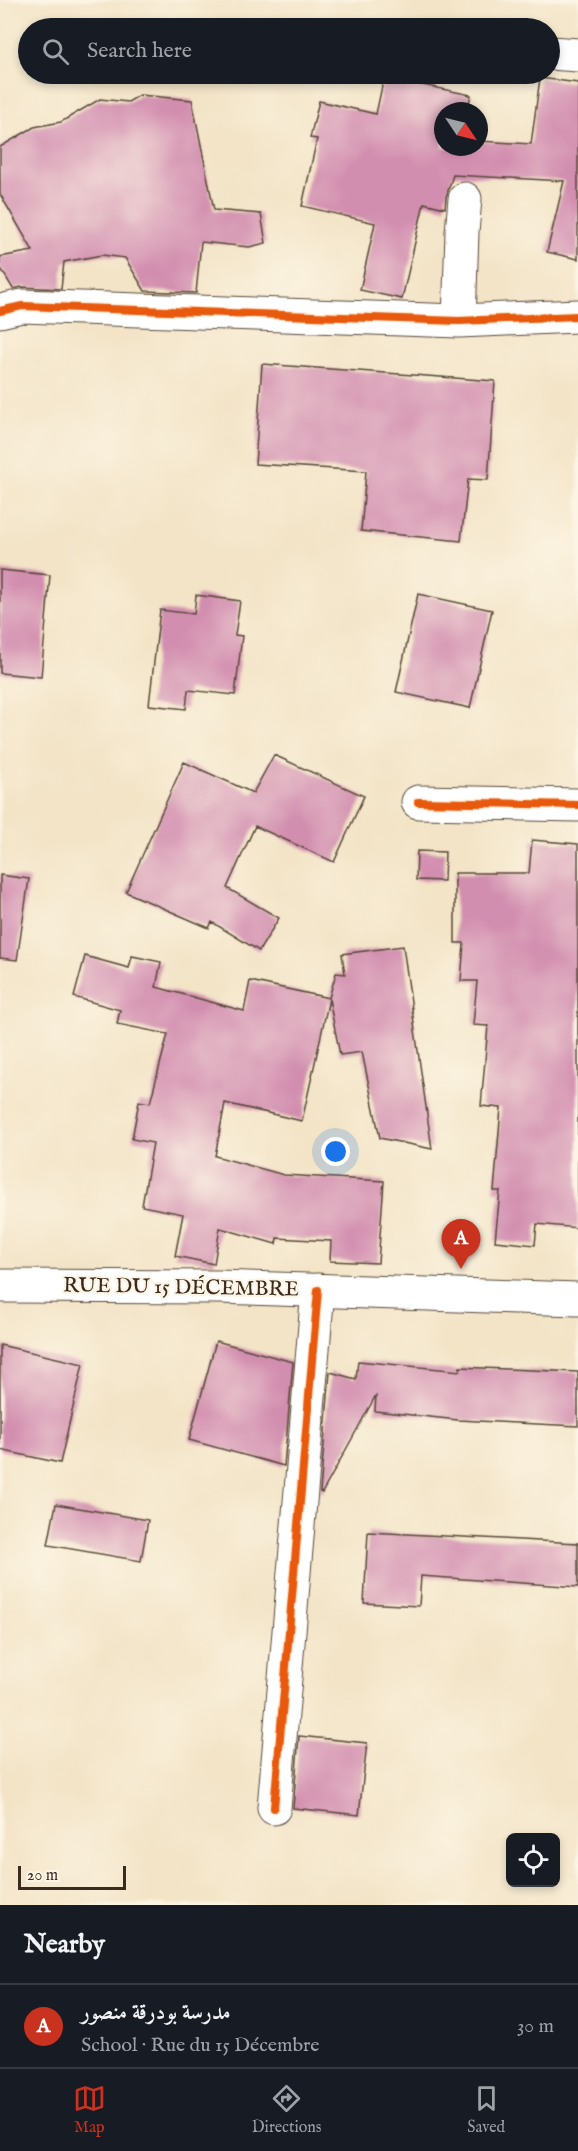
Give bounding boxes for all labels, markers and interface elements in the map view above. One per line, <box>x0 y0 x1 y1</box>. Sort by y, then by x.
search box <box>18 18 560 84</box>
icon: search <box>39 35 72 68</box>
text: Search here <box>87 37 192 65</box>
north arrow <box>434 102 488 156</box>
your location <box>321 1137 350 1166</box>
pin: A <box>442 1220 480 1269</box>
street label: RUE DU 15 DÉCEMBRE <box>63 1271 299 1304</box>
map controls <box>506 1833 560 1887</box>
button: locate <box>506 1833 560 1887</box>
scale bar <box>18 1863 126 1890</box>
text: 20 m <box>27 1866 58 1886</box>
text: Nearby <box>24 1928 105 1961</box>
text: مدرسة بودرقة منصور <box>81 1999 231 2027</box>
text: A <box>37 2014 50 2039</box>
text: 30 m <box>517 2014 554 2039</box>
text: School · Rue du 15 Décembre <box>81 2033 320 2058</box>
tab: Map <box>73 2082 106 2138</box>
tab: Directions <box>252 2082 321 2138</box>
tab: Saved <box>467 2082 505 2138</box>

